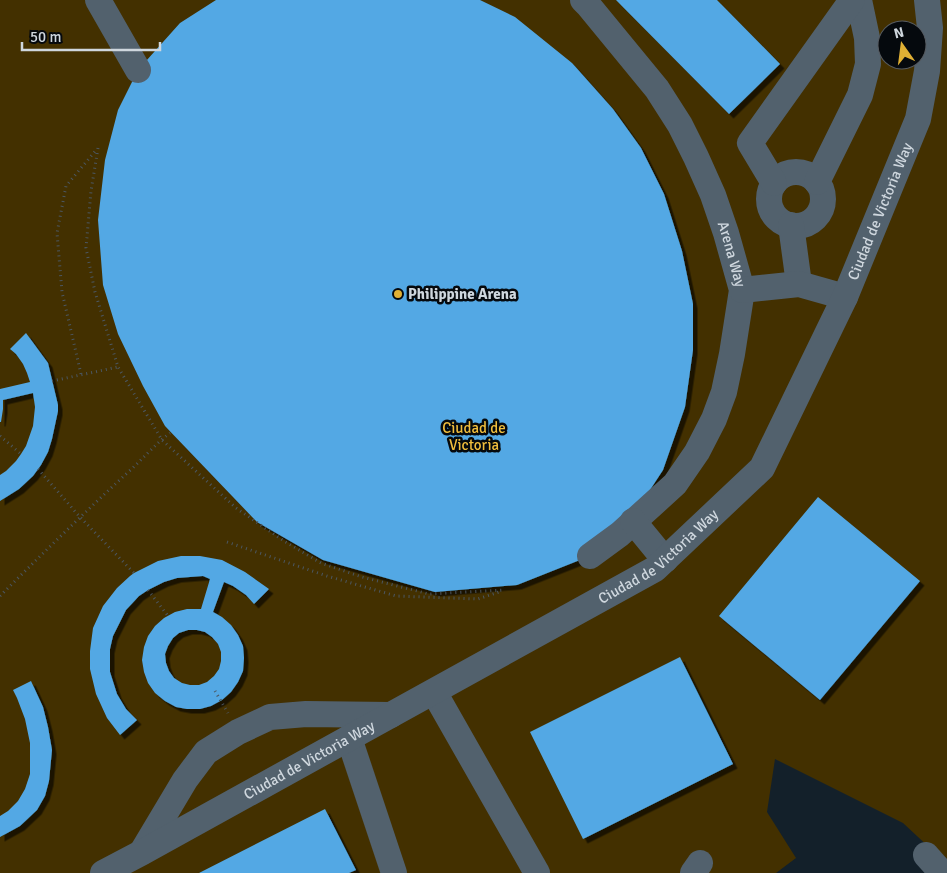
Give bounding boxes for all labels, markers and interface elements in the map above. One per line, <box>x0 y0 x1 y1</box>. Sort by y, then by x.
scale bar <box>22 20 160 52</box>
north arrow <box>877 20 927 70</box>
text: N <box>892 23 906 42</box>
text: 50 m <box>30 28 61 46</box>
street label: Ciudad de Victoria Way <box>844 140 916 283</box>
street label: Arena Way <box>714 219 750 289</box>
place label: Philippine Arena <box>408 285 517 303</box>
marker: Philippine Arena <box>392 288 404 300</box>
park label: Ciudad de Victoria <box>442 419 506 454</box>
street label: Ciudad de Victoria Way <box>595 505 722 608</box>
street label: Ciudad de Victoria Way <box>240 717 378 804</box>

